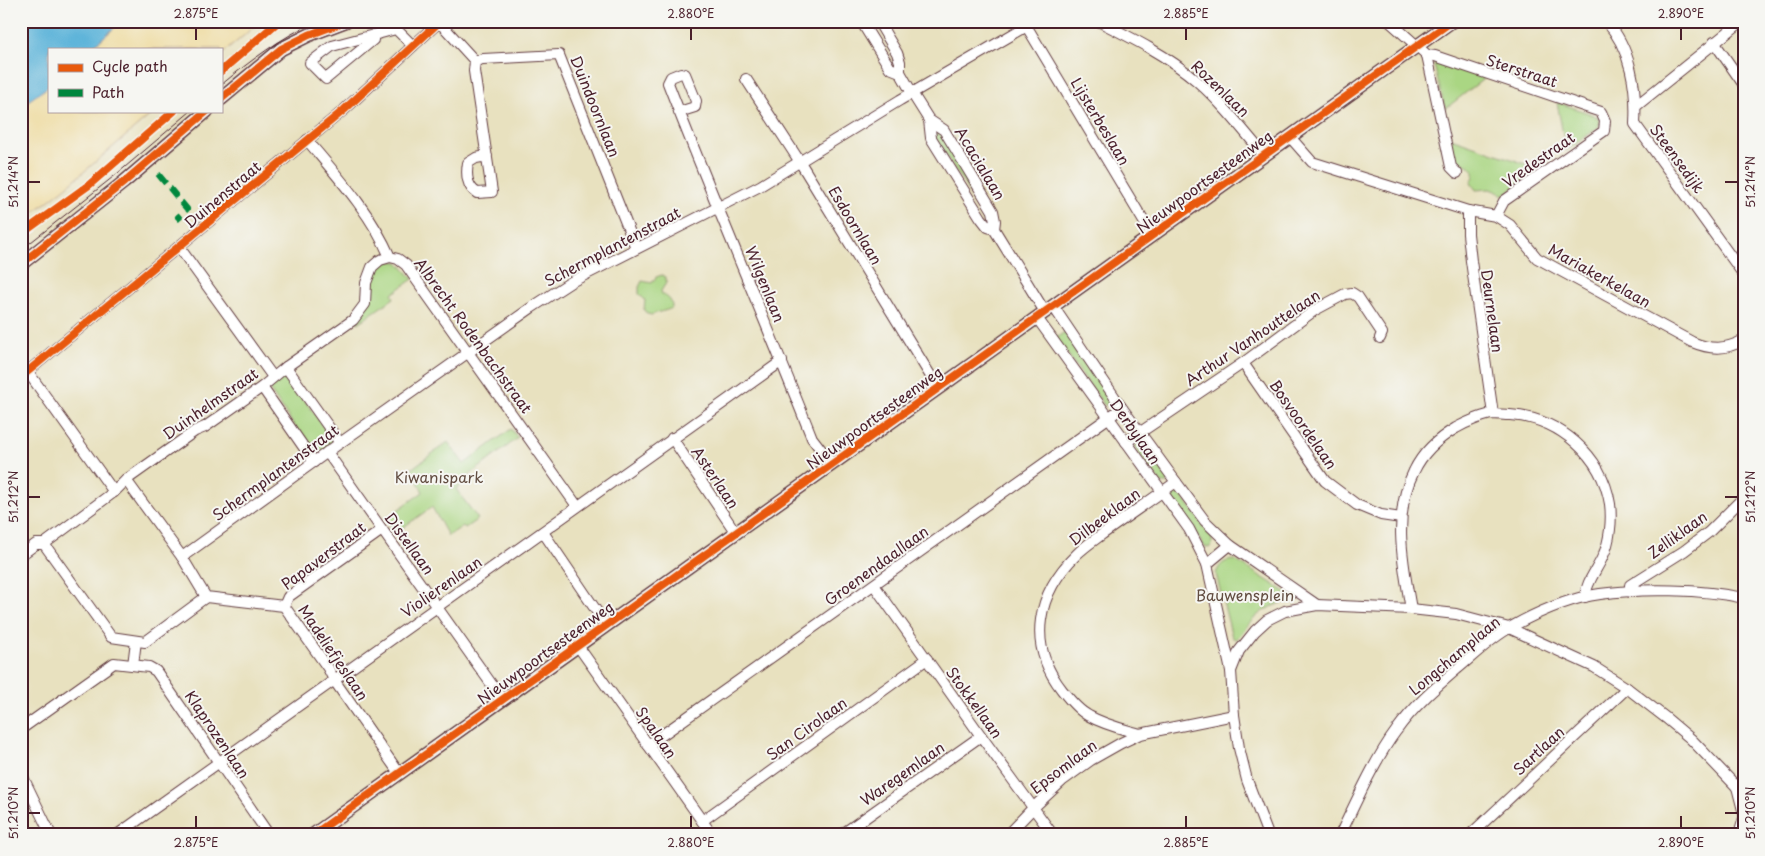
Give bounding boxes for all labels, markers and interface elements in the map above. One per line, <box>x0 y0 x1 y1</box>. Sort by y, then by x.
text: 2.875°E <box>173 4 219 22</box>
text: 2.880°E <box>667 4 715 22</box>
text: 2.885°E <box>1163 4 1209 22</box>
text: 2.890°E <box>1658 4 1704 22</box>
legend <box>48 48 222 112</box>
street label: Sterstraat <box>1483 48 1561 92</box>
street label: Duindoornlaan <box>565 52 627 160</box>
text: Cycle path <box>92 54 168 77</box>
street label: Rozenlaan <box>1187 54 1255 122</box>
street label: Lijsterbeslaan <box>1066 73 1136 169</box>
text: Path <box>92 80 124 103</box>
street label: Steensedijk <box>1645 119 1711 197</box>
street label: Acacialaan <box>950 122 1012 204</box>
street label: Nieuwpoortsesteenweg <box>1131 124 1277 238</box>
street label: Vredestraat <box>1497 125 1579 193</box>
street label: Duinenstraat <box>178 155 266 233</box>
text: 51.214°N <box>4 156 22 208</box>
text: 51.214°N <box>1741 156 1759 208</box>
street label: Esdoornlaan <box>823 181 889 269</box>
street label: Schermplantenstraat <box>540 200 684 292</box>
street label: Mariakerkelaan <box>1545 237 1655 313</box>
street label: Wilgenlaan <box>740 242 792 326</box>
street label: Albrecht Rodenbachstraat <box>410 252 538 418</box>
street label: Deurnelaan <box>1476 268 1510 354</box>
street label: Arthur Vanhouttelaan <box>1180 283 1324 391</box>
street label: Nieuwpoortsesteenweg <box>801 360 947 474</box>
street label: Duinhelmstraat <box>157 361 263 445</box>
street label: Bosvoordelaan <box>1265 374 1343 474</box>
street label: Derbylaan <box>1105 393 1167 469</box>
street label: Schermplantenstraat <box>207 418 343 526</box>
street label: Asterlaan <box>687 441 745 513</box>
park label: Kiwanispark <box>395 465 483 488</box>
text: 51.212°N <box>4 471 22 523</box>
text: 51.212°N <box>1741 471 1759 523</box>
street label: Dilbeeklaan <box>1063 481 1145 551</box>
street label: Zelliklaan <box>1643 505 1711 563</box>
street label: Distellaan <box>379 507 441 579</box>
street label: Papaverstraat <box>276 515 370 595</box>
street label: Groenendaallaan <box>819 519 933 611</box>
street label: Violierenlaan <box>396 549 486 623</box>
park label: Bauwensplein <box>1196 583 1294 606</box>
street label: Nieuwpoortsesteenweg <box>472 595 618 709</box>
street label: Madeliefjeslaan <box>293 599 375 705</box>
street label: Longchamplaan <box>1403 610 1505 700</box>
street label: Stokkellaan <box>941 661 1009 743</box>
street label: Klaprozenlaan <box>180 685 256 783</box>
street label: San Cirolaan <box>761 691 851 765</box>
street label: Spalaan <box>631 701 683 763</box>
street label: Sartlaan <box>1507 720 1569 780</box>
street label: Epsomlaan <box>1025 733 1101 799</box>
street label: Waregemlaan <box>855 735 949 811</box>
text: 51.210°N <box>4 786 22 840</box>
text: 51.210°N <box>1741 786 1759 840</box>
text: 2.875°E <box>173 833 219 851</box>
text: 2.880°E <box>667 833 715 851</box>
text: 2.885°E <box>1163 833 1209 851</box>
text: 2.890°E <box>1658 833 1704 851</box>

